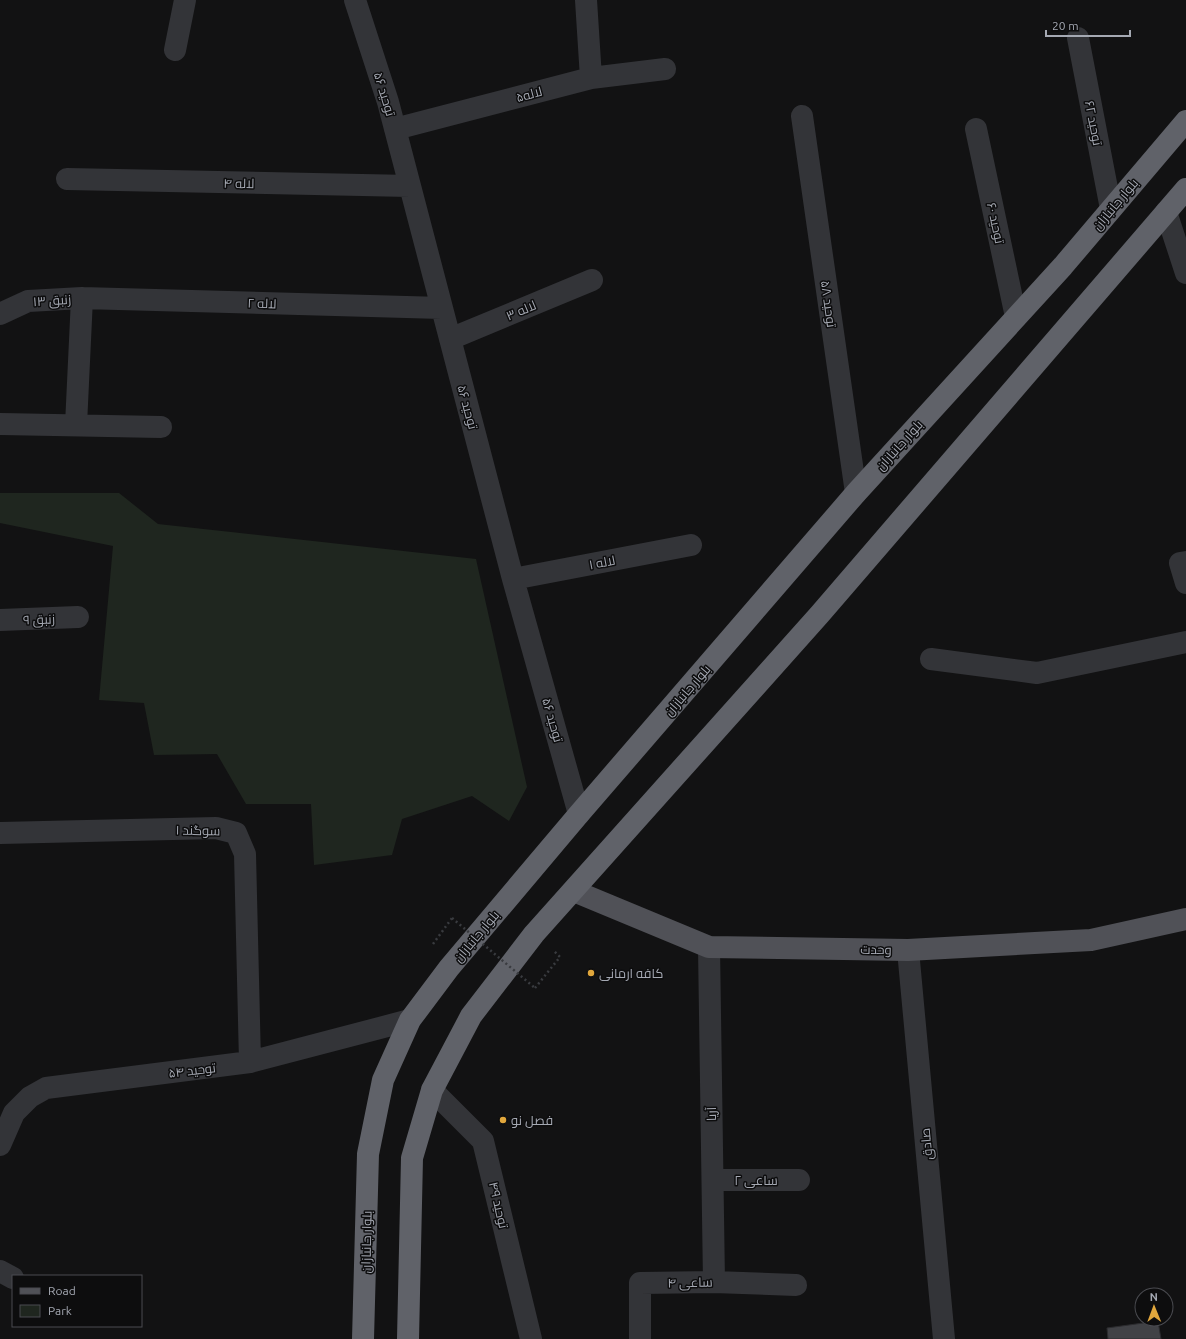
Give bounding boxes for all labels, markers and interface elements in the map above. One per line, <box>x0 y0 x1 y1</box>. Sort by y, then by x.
scale bar <box>1046 12 1130 38</box>
text: 20 m <box>1052 19 1079 32</box>
street label: توحید ۵۶ <box>371 70 398 118</box>
street label: لاله۵ <box>514 84 544 104</box>
street label: توحید ۶۲ <box>1082 100 1105 147</box>
street label: لاله ۴ <box>223 176 255 190</box>
street label: بلوار جانبازان <box>1090 176 1141 233</box>
street label: توحید ۶۰ <box>984 201 1007 245</box>
street label: توحید ۵۸ <box>818 280 839 329</box>
street label: زنبق ۱۳ <box>32 292 72 309</box>
street label: لاله ۲ <box>247 295 277 311</box>
street label: لاله ۳ <box>504 297 538 323</box>
street label: توحید ۵۶ <box>454 383 481 431</box>
street label: بلوار جانبازان <box>873 417 926 474</box>
street label: لاله ۱ <box>588 553 616 571</box>
street label: زنبق ۹ <box>23 611 55 628</box>
street label: بلوار جانبازان <box>661 662 714 719</box>
street label: توحید ۵۶ <box>539 696 566 744</box>
street label: سوگند ۱ <box>175 823 221 838</box>
street label: بلوار جانبازان <box>451 908 502 965</box>
street label: وحدت <box>860 942 892 957</box>
place label: کافه ارمانی <box>599 966 663 981</box>
marker: کافه ارمانی <box>586 968 596 978</box>
street label: توحید ۵۴ <box>167 1060 217 1081</box>
street label: آریا <box>704 1106 719 1121</box>
place label: فصل نو <box>511 1113 553 1128</box>
marker: فصل نو <box>498 1115 508 1125</box>
street label: صادق <box>918 1127 935 1161</box>
street label: ساعی ۲ <box>734 1173 778 1188</box>
street label: توحید ۴۹ <box>486 1180 511 1230</box>
street label: بلوار جانبازان <box>358 1211 375 1273</box>
legend <box>12 1275 142 1327</box>
street label: ساعی ۴ <box>667 1275 713 1290</box>
text: Road <box>48 1284 76 1297</box>
north arrow <box>1134 1287 1174 1327</box>
text: N <box>1150 1291 1158 1303</box>
text: Park <box>48 1304 72 1317</box>

